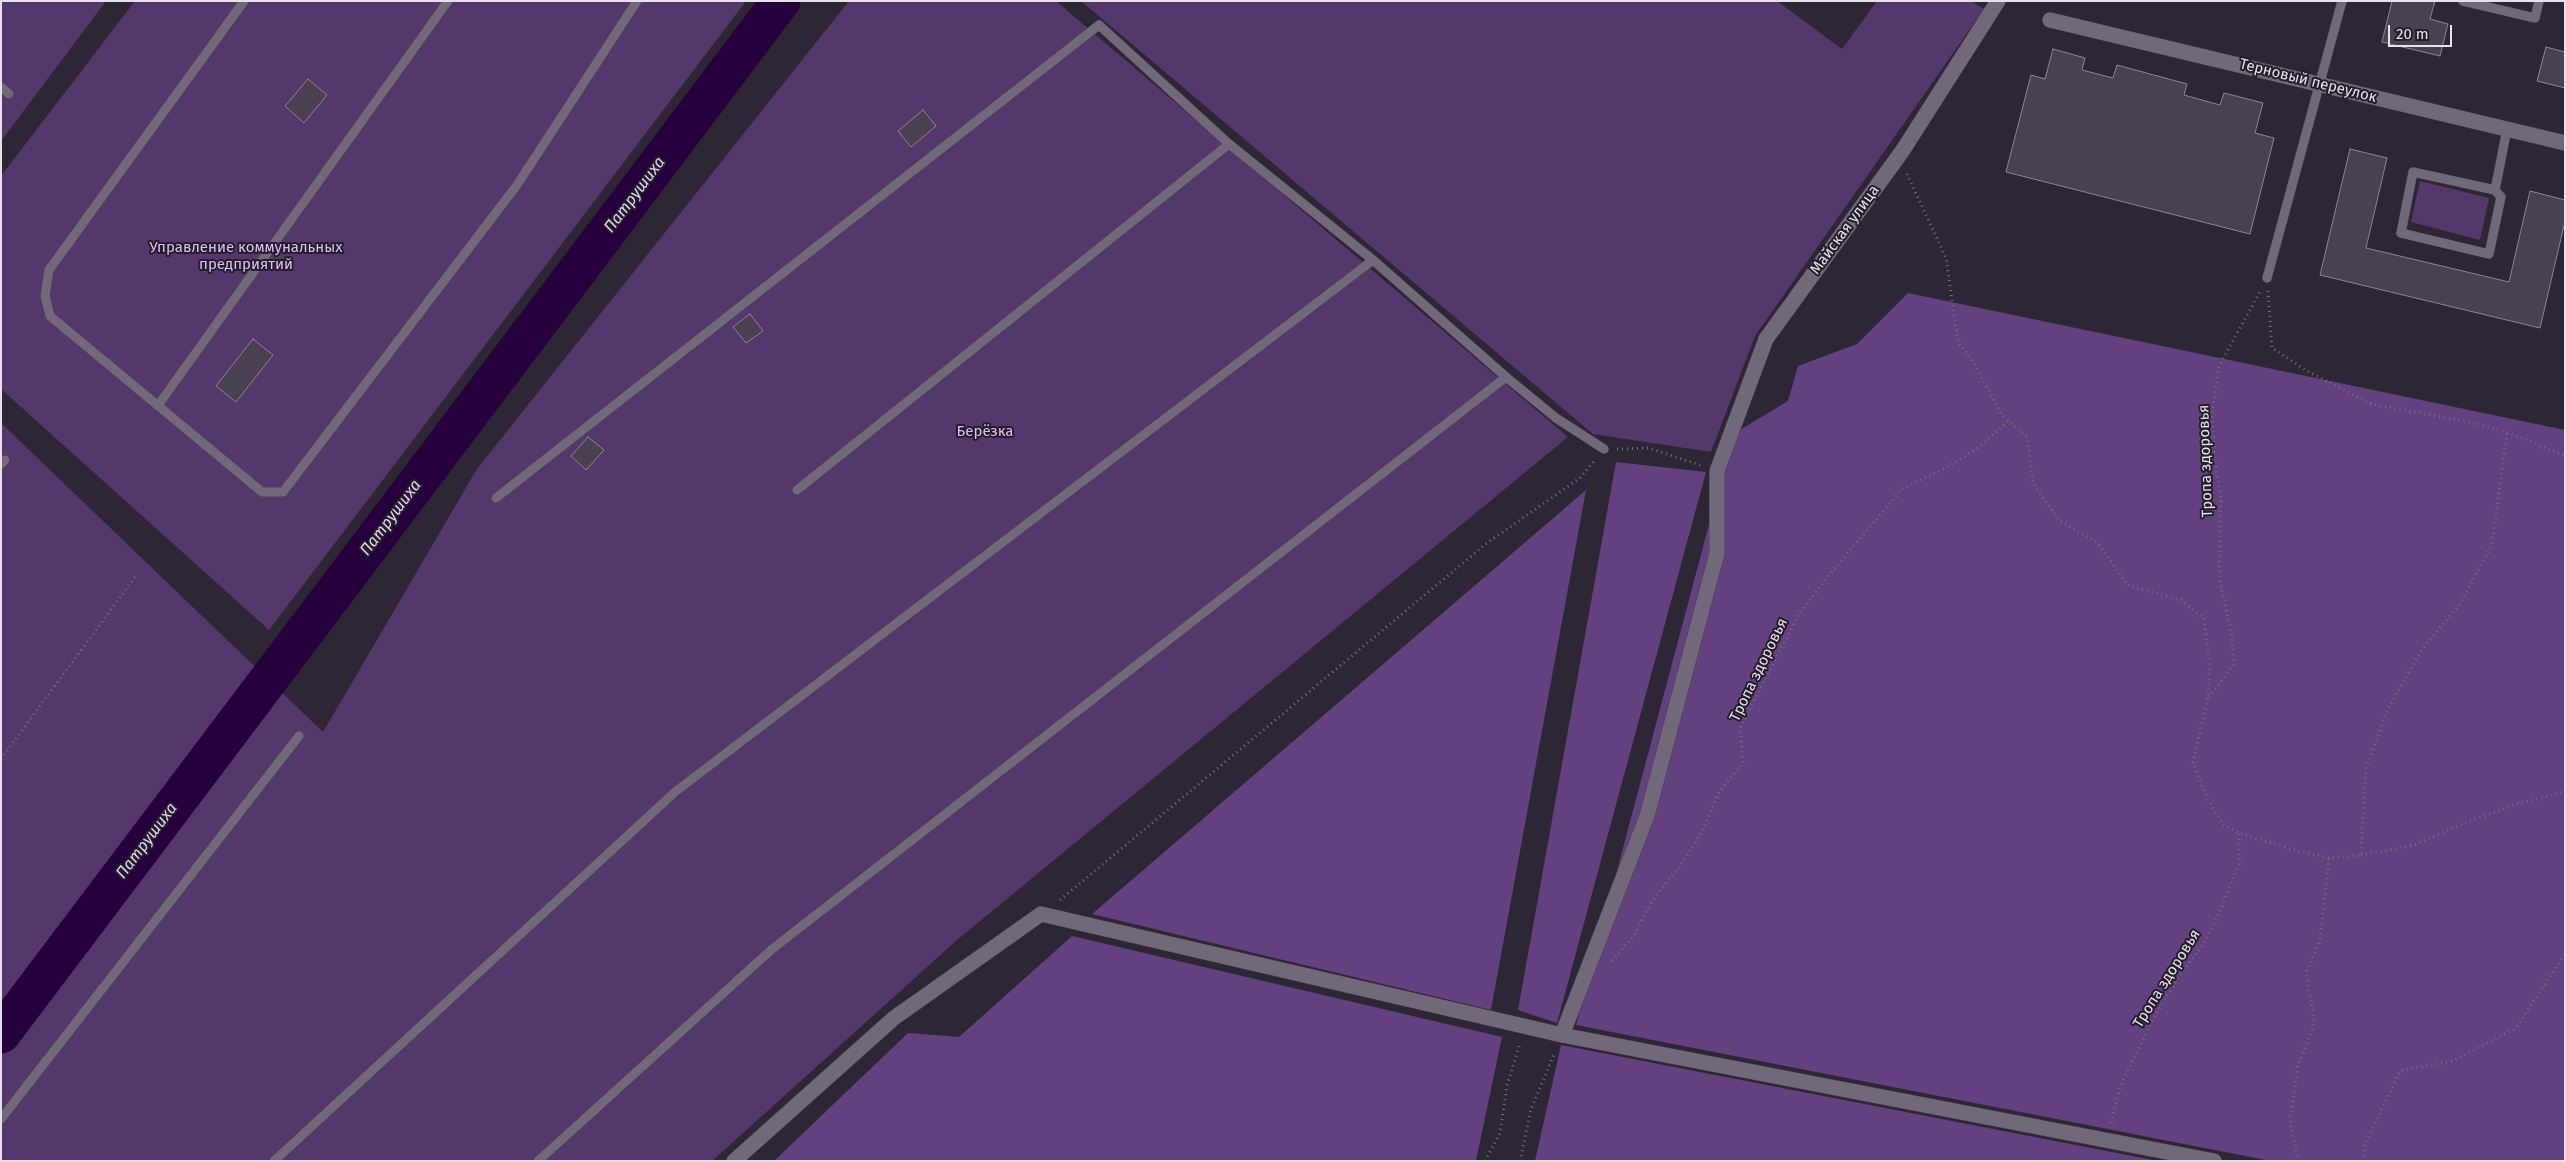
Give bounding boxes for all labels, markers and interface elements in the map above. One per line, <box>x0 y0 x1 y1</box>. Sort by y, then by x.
scale bar <box>2391 15 2455 47</box>
text: 20 m <box>2396 25 2429 43</box>
street label: Терновый переулок <box>2238 55 2378 107</box>
water label: Патрушиха <box>600 153 670 237</box>
street label: Майская улица <box>1807 182 1883 278</box>
park label: Управление коммунальных предприятий <box>149 239 343 274</box>
street label: Тропа здоровья <box>2195 404 2217 518</box>
park label: Берёзка <box>957 423 1013 441</box>
water label: Патрушиха <box>356 476 426 560</box>
street label: Тропа здоровья <box>1726 615 1792 725</box>
water label: Патрушиха <box>112 799 182 883</box>
street label: Тропа здоровья <box>2129 926 2205 1032</box>

